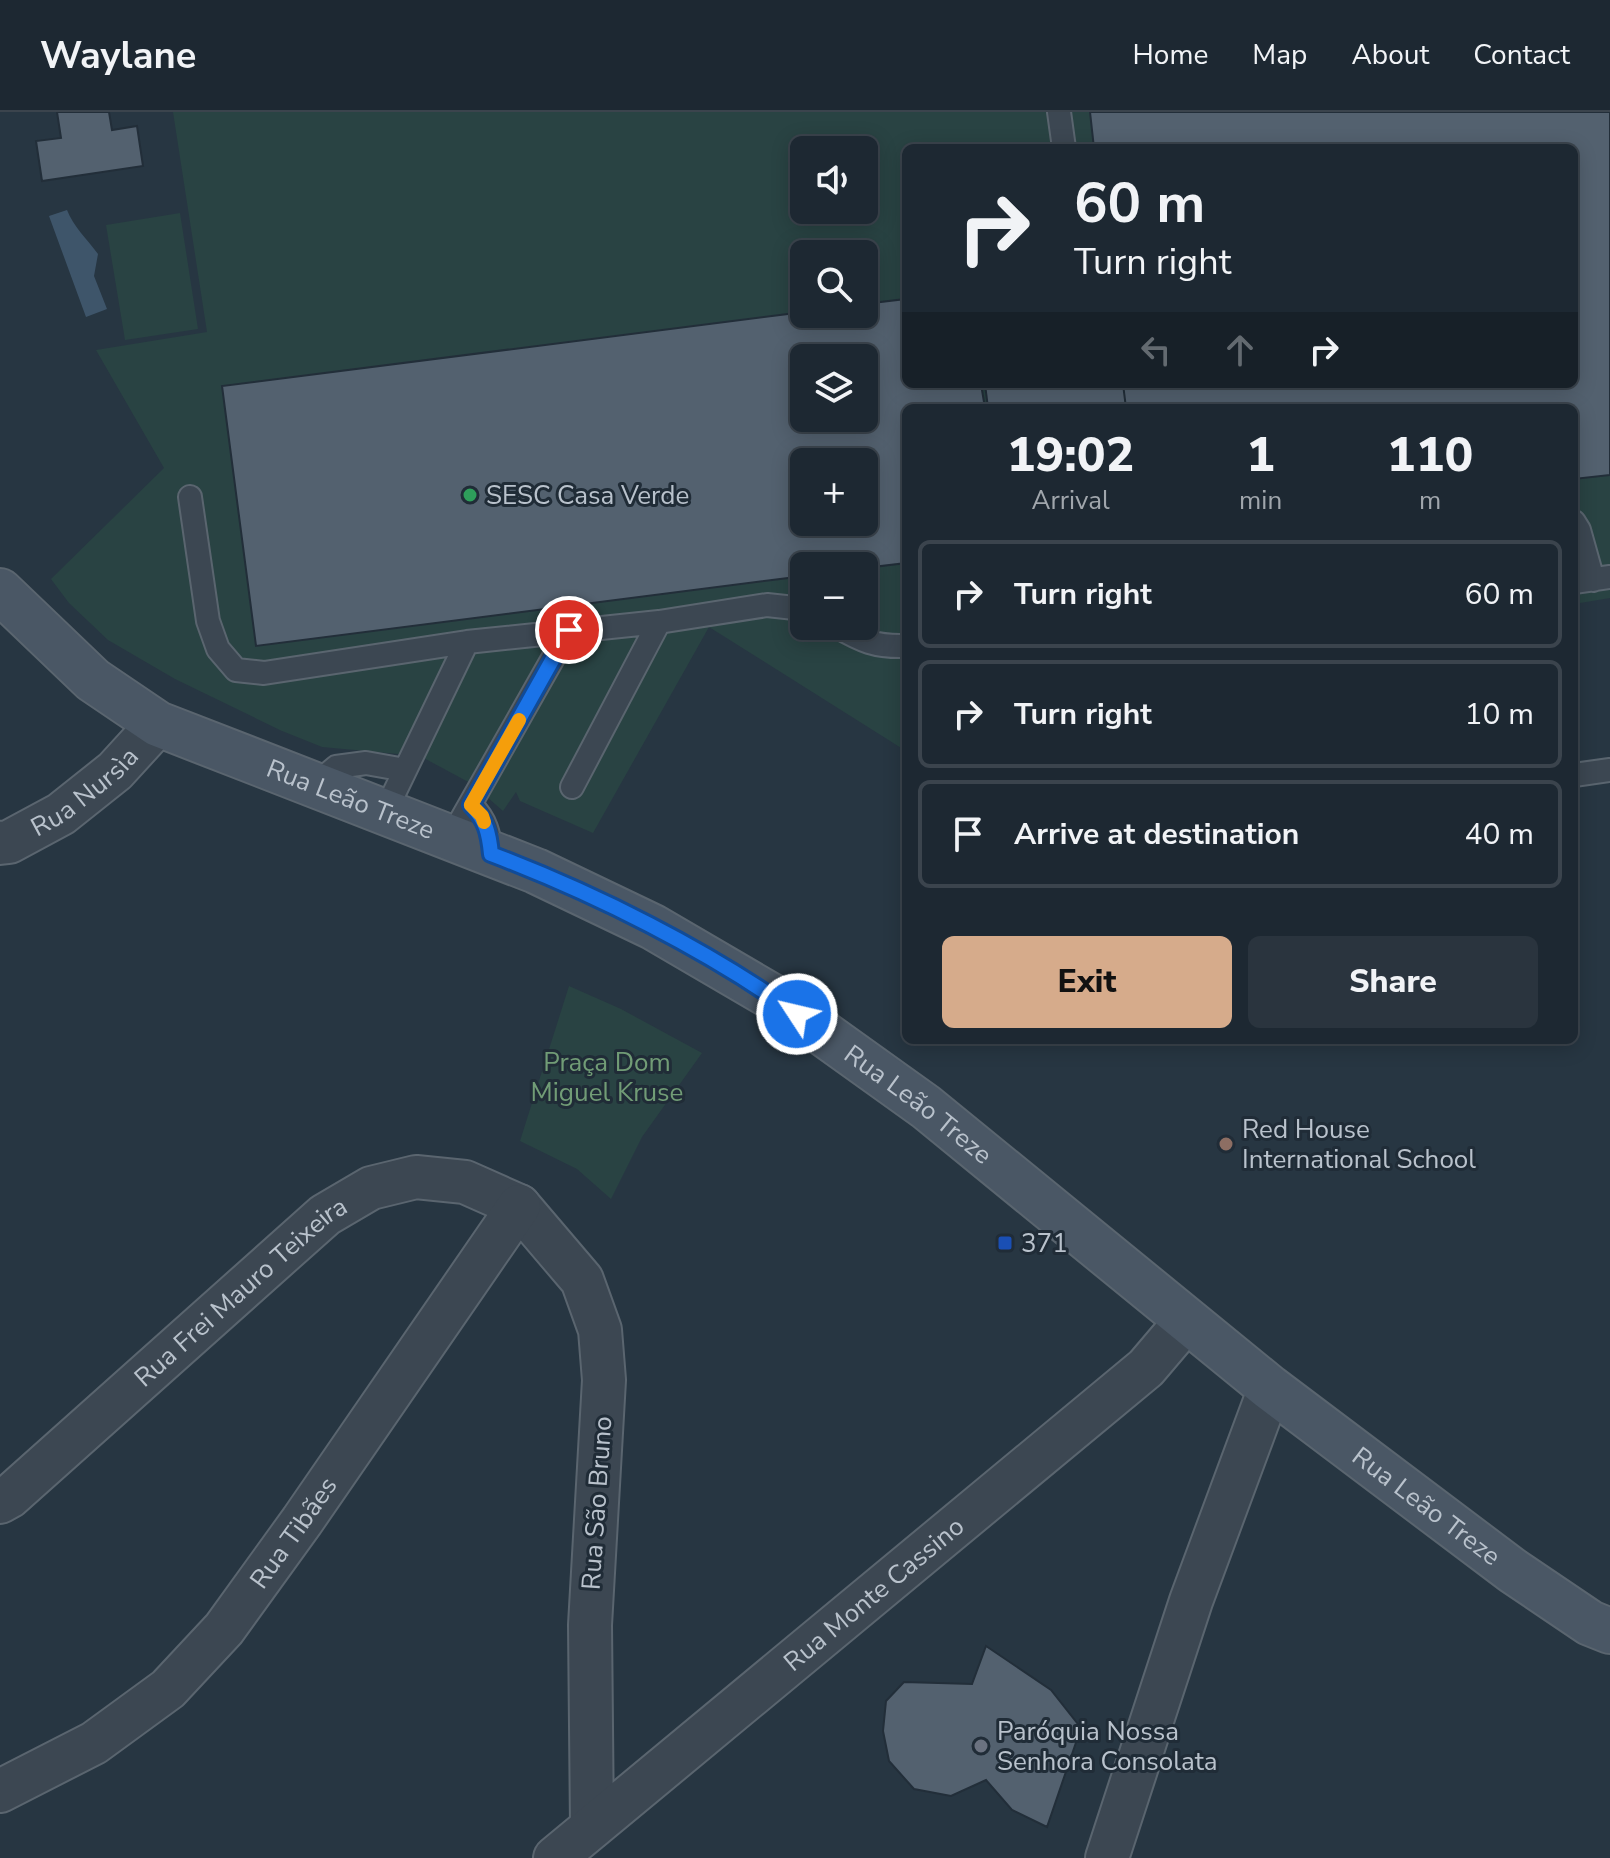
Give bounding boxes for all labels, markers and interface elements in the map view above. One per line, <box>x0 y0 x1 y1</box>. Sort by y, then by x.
text: Waylane <box>40 30 196 81</box>
text: Home <box>1133 36 1208 74</box>
text: Map <box>1252 36 1307 74</box>
text: About <box>1351 36 1429 74</box>
text: Contact <box>1473 36 1570 74</box>
map controls <box>790 136 878 640</box>
button: sound <box>790 136 878 224</box>
text: 60 m <box>1074 165 1205 242</box>
icon: right <box>942 176 1046 280</box>
text: Turn right <box>1074 238 1231 287</box>
button: search <box>790 240 878 328</box>
icon: left <box>1134 328 1178 372</box>
icon: ahead <box>1218 328 1262 372</box>
icon: right <box>1302 328 1346 372</box>
button: layers <box>790 344 878 432</box>
text: 19:02 <box>1007 422 1134 488</box>
text: 1 <box>1246 422 1275 488</box>
text: 110 <box>1387 422 1473 488</box>
button: + <box>790 448 878 536</box>
place label: SESC Casa Verde <box>486 478 689 513</box>
text: Arrival <box>1031 483 1110 518</box>
text: min <box>1239 483 1282 518</box>
text: m <box>1419 483 1441 518</box>
marker: SESC Casa Verde <box>461 486 479 504</box>
button: − <box>790 552 878 640</box>
icon: right <box>946 572 990 616</box>
text: Turn right <box>1014 574 1152 615</box>
text: 60 m <box>1465 574 1534 615</box>
pin <box>535 596 603 664</box>
icon: arrive <box>547 608 591 652</box>
icon: right <box>946 692 990 736</box>
text: Turn right <box>1014 694 1152 735</box>
text: 10 m <box>1465 694 1534 735</box>
street label: Rua Nursìa <box>24 739 146 845</box>
street label: Rua Leão Treze <box>262 750 440 847</box>
icon: arrive <box>946 812 990 856</box>
text: Arrive at destination <box>1014 814 1299 855</box>
text: 40 m <box>1465 814 1534 855</box>
button: Exit <box>942 936 1232 1028</box>
button: Share <box>1248 936 1538 1028</box>
position arrow <box>755 972 839 1056</box>
street label: Rua Leão Treze <box>837 1037 1000 1172</box>
park label: Praça Dom Miguel Kruse <box>531 1045 683 1110</box>
place label: Red House International School <box>1242 1112 1476 1177</box>
marker: Red House International School <box>1217 1135 1235 1153</box>
street label: Rua Frei Mauro Teixeira <box>127 1188 353 1395</box>
place label: 371 <box>1021 1226 1068 1261</box>
marker: 371 <box>996 1234 1014 1252</box>
street label: Rua São Bruno <box>573 1415 621 1591</box>
street label: Rua Leão Treze <box>1345 1439 1508 1573</box>
street label: Rua Tibães <box>241 1470 345 1595</box>
street label: Rua Monte Cassino <box>776 1509 971 1679</box>
place label: Paróquia Nossa Senhora Consolata <box>997 1714 1218 1779</box>
marker: Paróquia Nossa Senhora Consolata <box>972 1737 990 1755</box>

